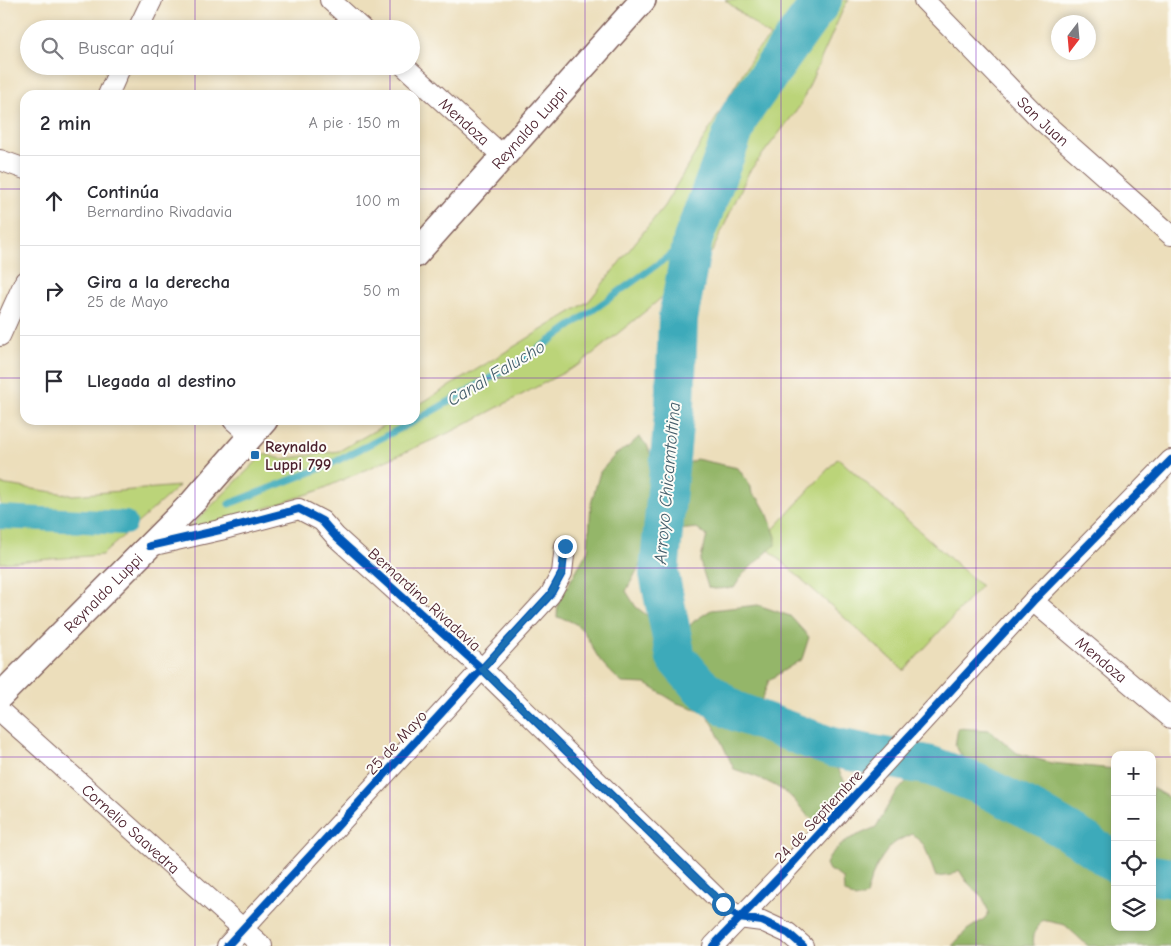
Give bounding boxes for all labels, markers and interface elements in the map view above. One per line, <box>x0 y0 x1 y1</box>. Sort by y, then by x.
north arrow <box>1051 15 1096 60</box>
search box <box>20 20 420 75</box>
icon: search <box>38 34 66 62</box>
text: Buscar aquí <box>78 37 174 59</box>
street label: Reynaldo Luppi <box>488 83 571 173</box>
street label: San Juan <box>1013 93 1072 150</box>
street label: Mendoza <box>435 95 493 149</box>
text: 2 min <box>40 111 91 135</box>
text: A pie · 150 m <box>308 114 400 132</box>
text: Continúa <box>87 181 159 203</box>
icon: ahead <box>40 187 68 215</box>
text: 100 m <box>356 192 400 210</box>
text: Bernardino Rivadavia <box>87 203 232 221</box>
text: Gira a la derecha <box>87 271 230 293</box>
icon: right <box>40 277 68 305</box>
text: 50 m <box>363 282 400 300</box>
text: 25 de Mayo <box>87 293 168 311</box>
water label: Canal Falucho <box>444 336 549 411</box>
icon: arrive <box>40 367 68 395</box>
text: Llegada al destino <box>87 370 236 392</box>
water label: Arroyo Chicamtoltina <box>650 401 685 566</box>
place label: Reynaldo Luppi 799 <box>265 438 331 474</box>
marker: Reynaldo Luppi 799 <box>249 449 261 461</box>
route end <box>554 535 577 558</box>
street label: Bernardino Rivadavia <box>364 544 484 655</box>
street label: Reynaldo Luppi <box>61 550 147 636</box>
street label: Mendoza <box>1072 633 1130 687</box>
street label: 25 de Mayo <box>362 707 431 779</box>
map controls <box>1111 751 1156 931</box>
button: + <box>1111 751 1156 796</box>
street label: 24 de Septiembre <box>771 766 866 867</box>
street label: Cornelio Saavedra <box>78 781 183 878</box>
button: − <box>1111 796 1156 841</box>
button: locate <box>1111 841 1156 886</box>
button: layers <box>1111 886 1156 931</box>
route start <box>712 893 735 916</box>

